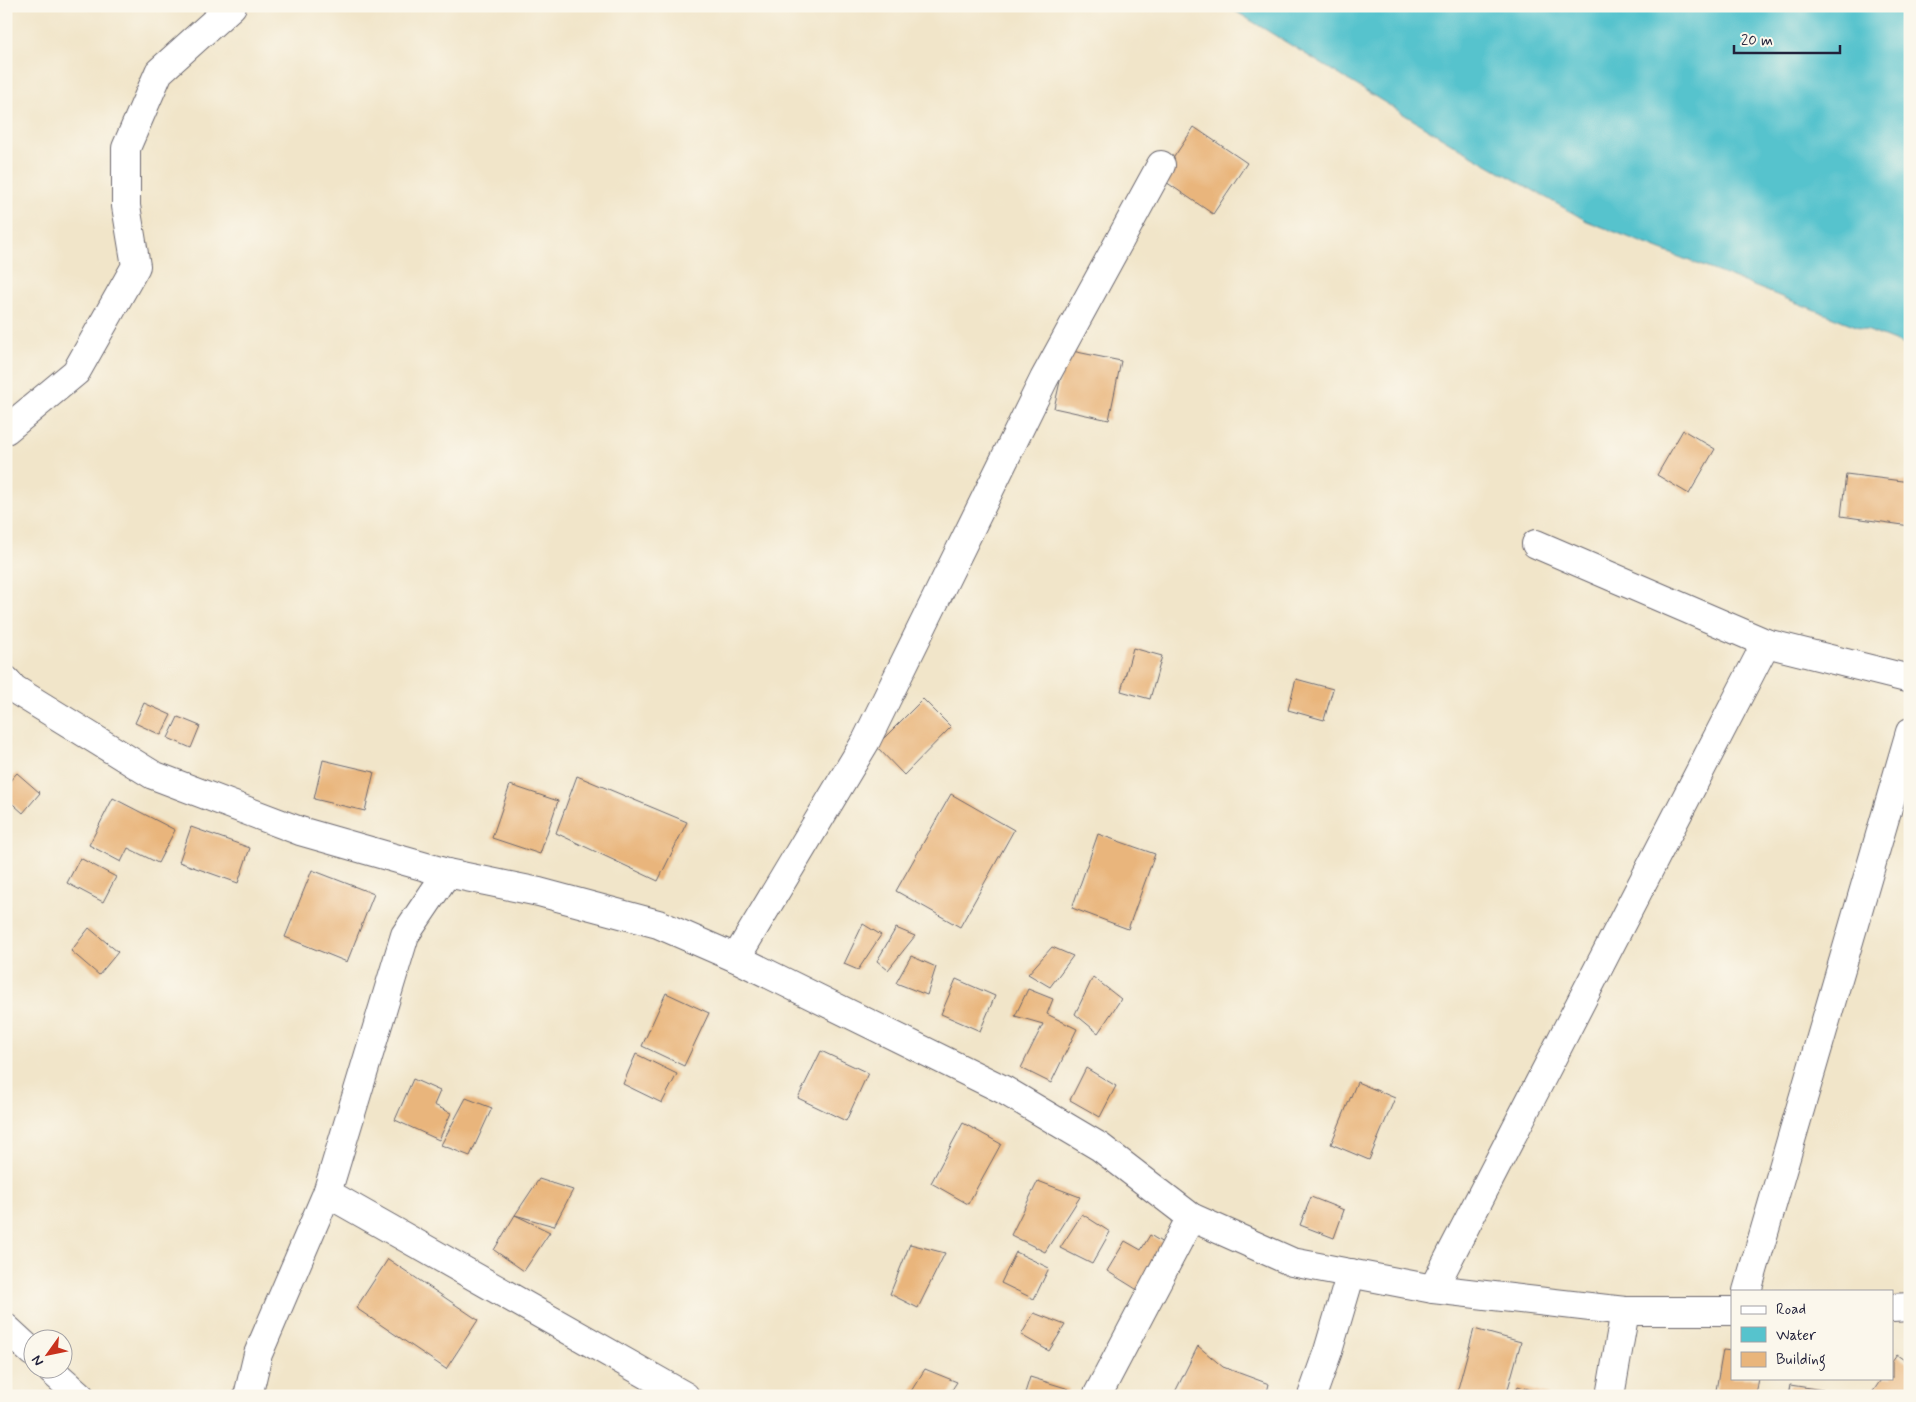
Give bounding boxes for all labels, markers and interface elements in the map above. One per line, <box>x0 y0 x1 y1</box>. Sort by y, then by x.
scale bar <box>1734 22 1840 54</box>
text: 20 m <box>1741 31 1773 51</box>
legend <box>1731 1290 1894 1380</box>
text: Road <box>1776 1300 1806 1320</box>
text: Water <box>1776 1326 1816 1346</box>
north arrow <box>22 1330 72 1380</box>
text: Building <box>1776 1350 1826 1371</box>
text: N <box>28 1352 48 1369</box>

